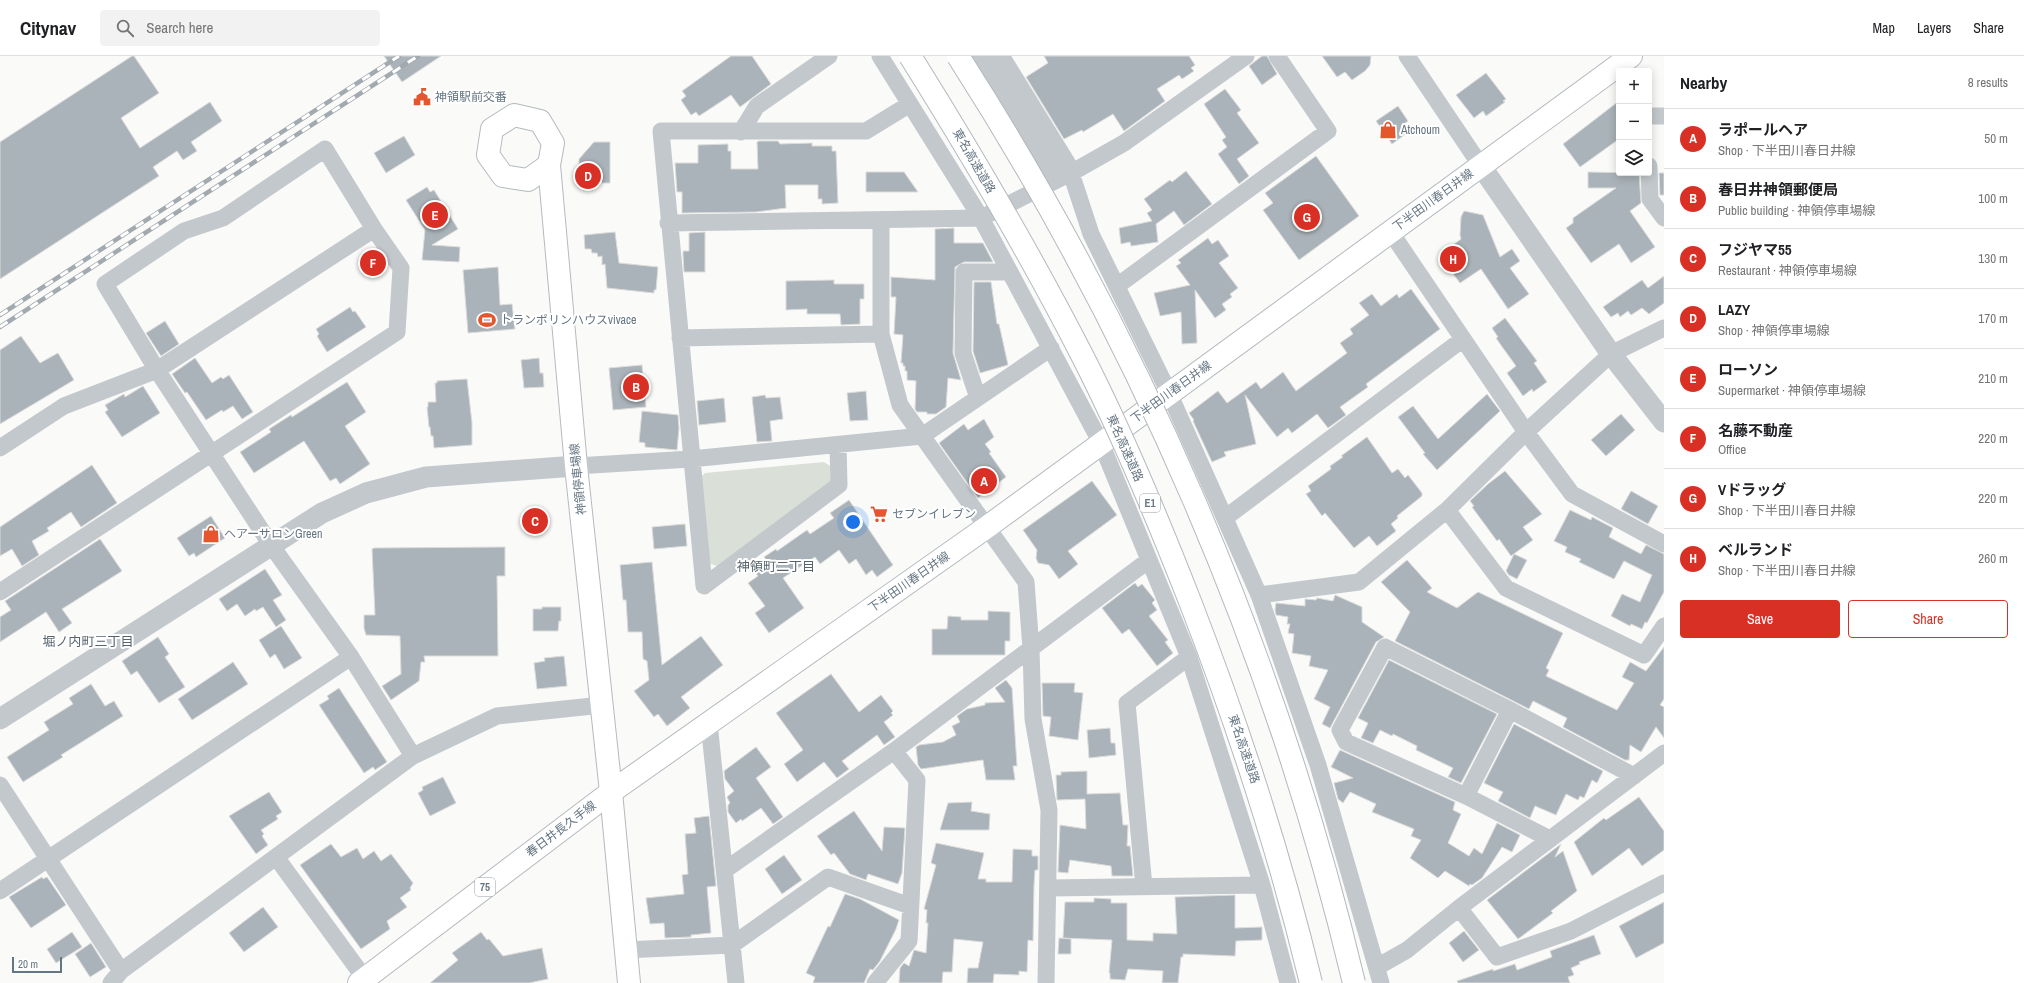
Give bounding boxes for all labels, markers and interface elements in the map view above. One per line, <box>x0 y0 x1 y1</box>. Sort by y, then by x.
search box <box>100 10 380 46</box>
text: Citynav <box>20 15 76 41</box>
icon: search <box>114 17 136 39</box>
text: Search here <box>146 17 213 38</box>
text: Map <box>1873 19 1895 37</box>
text: Layers <box>1917 19 1951 37</box>
text: Share <box>1973 19 2004 37</box>
map controls <box>1616 68 1652 176</box>
button: + <box>1616 68 1652 104</box>
text: Nearby <box>1680 71 1727 94</box>
text: 8 results <box>1968 74 2008 91</box>
public building icon: 神領駅前交番 <box>412 87 432 107</box>
place label: 神領駅前交番 <box>435 89 507 105</box>
button: − <box>1616 104 1652 140</box>
text: ラポールヘア <box>1718 119 1808 140</box>
shop icon: Atchoum <box>1378 120 1398 140</box>
place label: Atchoum <box>1400 122 1440 138</box>
street label: 東名高速道路 <box>949 126 999 196</box>
text: A <box>1689 130 1697 147</box>
text: 50 m <box>1984 130 2008 147</box>
button: layers <box>1616 140 1652 176</box>
text: Shop · 下半田川春日井線 <box>1718 142 1856 159</box>
pin: D <box>575 161 601 191</box>
street label: 下半田川春日井線 <box>1389 165 1477 235</box>
text: 春日井神領郵便局 <box>1718 179 1838 200</box>
text: B <box>1689 190 1697 207</box>
text: 100 m <box>1978 190 2008 207</box>
pin: E <box>422 200 448 230</box>
pin: G <box>1294 202 1320 232</box>
text: Public building · 神領停車場線 <box>1718 202 1875 219</box>
text: フジヤマ55 <box>1718 239 1792 260</box>
pin: H <box>1440 244 1466 274</box>
pin: F <box>360 248 386 278</box>
text: C <box>1689 250 1697 267</box>
text: 130 m <box>1978 250 2008 267</box>
text: Restaurant · 神領停車場線 <box>1718 262 1857 279</box>
text: LAZY <box>1718 299 1750 320</box>
sports icon: トランポリンハウスvivace <box>477 310 497 330</box>
text: D <box>1689 310 1697 327</box>
text: 170 m <box>1978 310 2008 327</box>
place label: トランポリンハウスvivace <box>500 312 636 328</box>
text: Shop · 神領停車場線 <box>1718 322 1830 339</box>
street label: 下半田川春日井線 <box>1127 357 1215 427</box>
text: ローソン <box>1718 359 1778 380</box>
text: E <box>1689 370 1697 387</box>
text: 210 m <box>1978 370 2008 387</box>
pin: B <box>623 372 649 402</box>
text: Supermarket · 神領停車場線 <box>1718 382 1866 399</box>
street label: 東名高速道路 <box>1103 412 1147 484</box>
text: 名藤不動産 <box>1718 420 1793 441</box>
text: F <box>1690 430 1696 447</box>
text: 220 m <box>1978 430 2008 447</box>
text: Office <box>1718 441 1746 458</box>
street label: 神領停車場線 <box>566 442 590 516</box>
pin: A <box>971 466 997 496</box>
text: Vドラッグ <box>1718 479 1786 500</box>
text: G <box>1689 490 1697 507</box>
text: 220 m <box>1978 490 2008 507</box>
road number: E1 <box>1140 494 1160 512</box>
text: Shop · 下半田川春日井線 <box>1718 502 1856 519</box>
supermarket icon: セブンイレブン <box>869 504 889 524</box>
pin: C <box>522 506 548 536</box>
place label: セブンイレブン <box>892 506 976 522</box>
your location <box>843 512 863 532</box>
shop icon: ヘアーサロンGreen <box>201 524 221 544</box>
place label: ヘアーサロンGreen <box>224 526 322 542</box>
text: ベルランド <box>1718 539 1793 560</box>
street label: 下半田川春日井線 <box>865 548 953 616</box>
text: H <box>1689 550 1697 567</box>
text: 260 m <box>1978 550 2008 567</box>
district label: 神領町二丁目 <box>737 558 815 575</box>
text: Shop · 下半田川春日井線 <box>1718 562 1856 579</box>
button: Save <box>1680 600 1840 638</box>
button: Share <box>1848 600 2008 638</box>
district label: 堀ノ内町三丁目 <box>42 633 134 650</box>
street label: 東名高速道路 <box>1225 712 1263 786</box>
street label: 春日井長久手線 <box>523 797 599 861</box>
road number: 75 <box>475 878 495 896</box>
scale bar <box>12 955 62 974</box>
text: 20 m <box>18 957 38 971</box>

